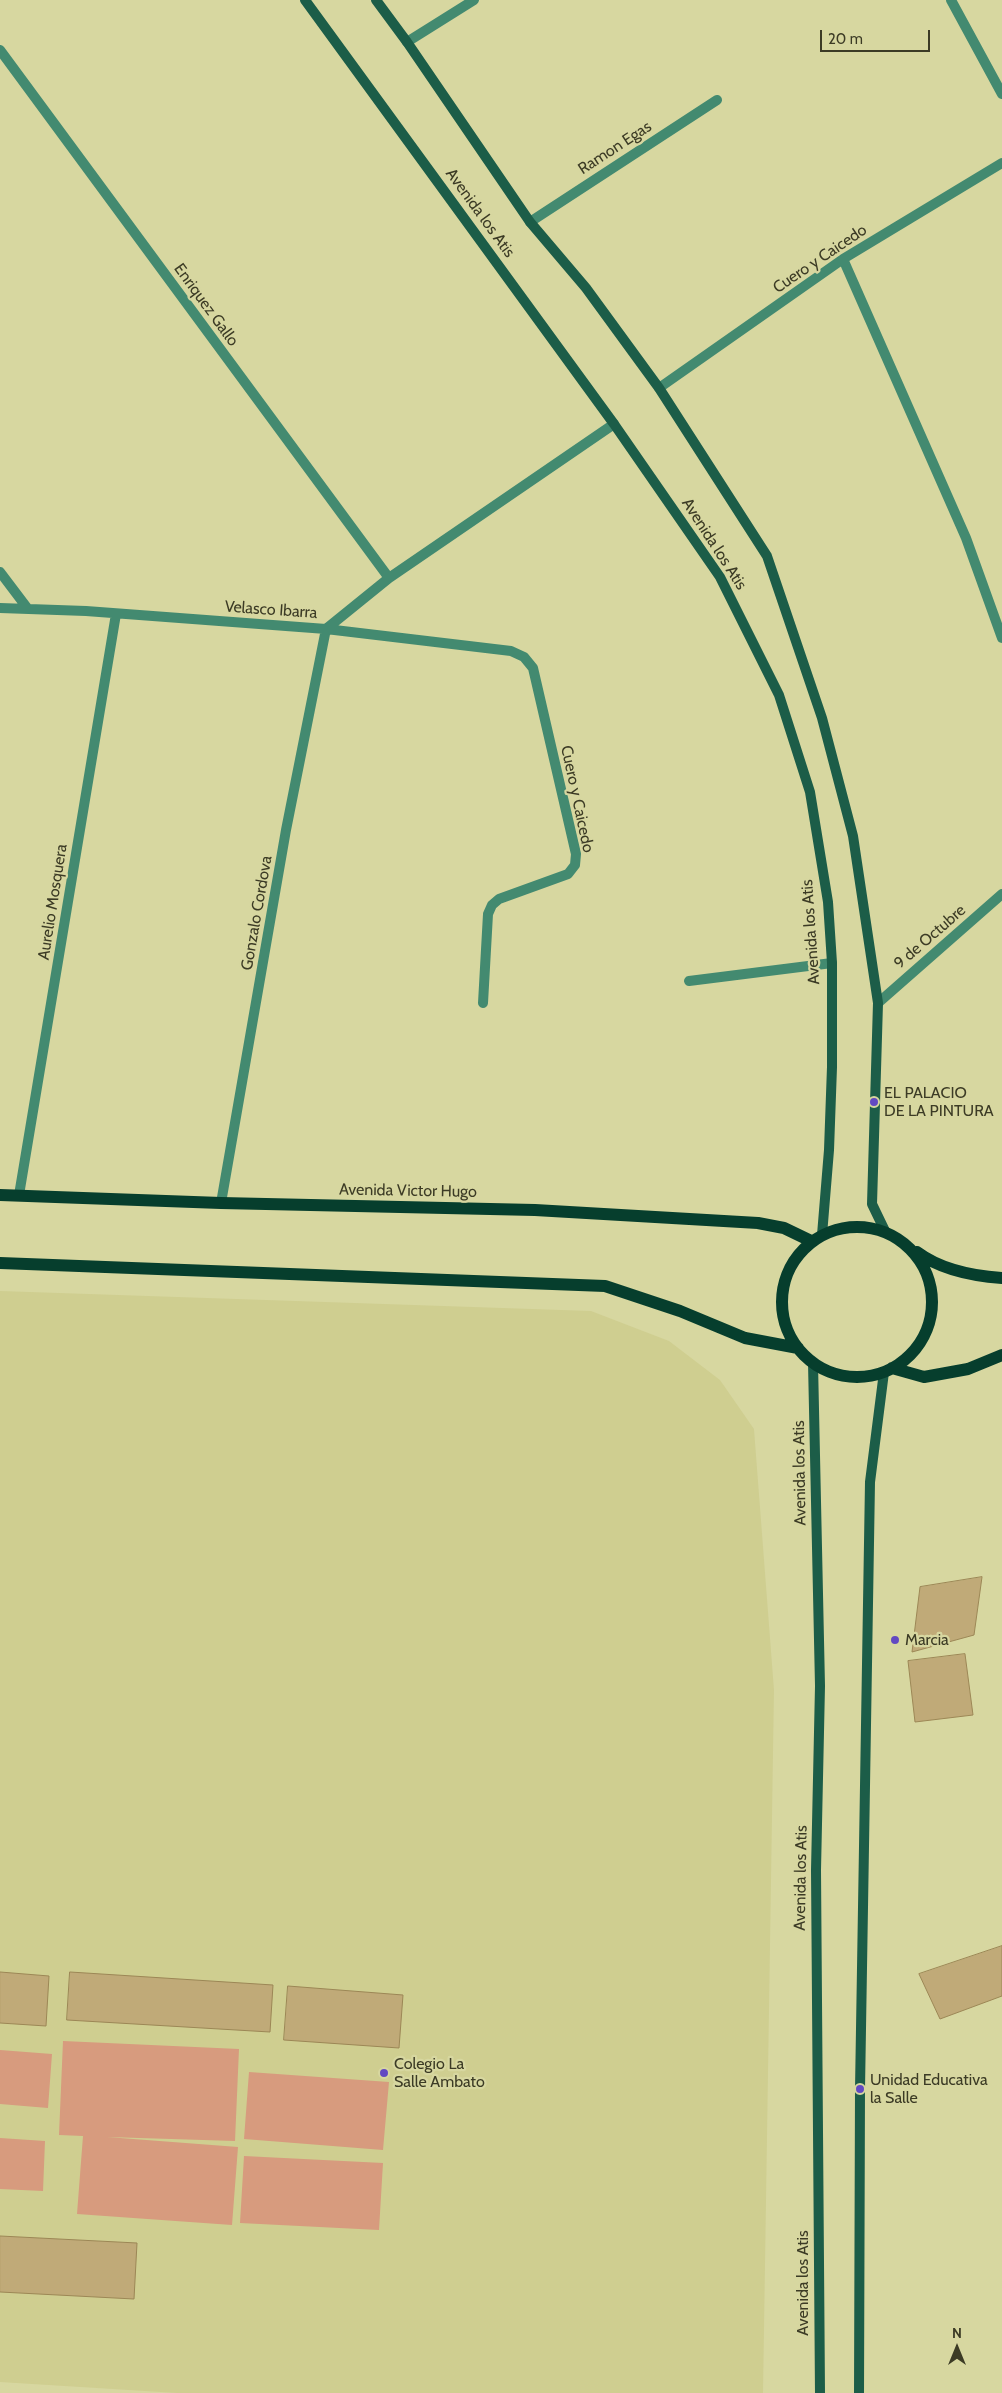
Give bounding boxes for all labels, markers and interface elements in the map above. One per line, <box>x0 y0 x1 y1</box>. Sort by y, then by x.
scale bar <box>822 20 932 52</box>
text: 20 m <box>828 30 863 48</box>
street label: Ramon Egas <box>575 117 655 179</box>
street label: Avenida los Atis <box>441 165 519 261</box>
street label: Cuero y Caicedo <box>769 221 871 297</box>
street label: Enriquez Gallo <box>170 260 242 350</box>
street label: Avenida los Atis <box>677 495 751 593</box>
street label: Velasco Ibarra <box>224 597 318 623</box>
street label: Cuero y Caicedo <box>556 744 598 854</box>
street label: Aurelio Mosquera <box>34 843 72 961</box>
street label: Gonzalo Cordova <box>237 854 277 972</box>
street label: Avenida los Atis <box>798 879 824 985</box>
street label: 9 de Octubre <box>890 901 970 973</box>
place label: EL PALACIO DE LA PINTURA <box>884 1083 994 1121</box>
marker: EL PALACIO DE LA PINTURA <box>868 1096 880 1108</box>
street label: Avenida Victor Hugo <box>339 1180 477 1202</box>
street label: Avenida los Atis <box>789 1420 811 1526</box>
place label: Marcia <box>905 1630 949 1650</box>
marker: Marcia <box>889 1634 901 1646</box>
street label: Avenida los Atis <box>790 1825 812 1931</box>
place label: Colegio La Salle Ambato <box>394 2054 485 2092</box>
marker: Colegio La Salle Ambato <box>378 2067 390 2079</box>
place label: Unidad Educativa la Salle <box>870 2070 988 2108</box>
marker: Unidad Educativa la Salle <box>854 2083 866 2095</box>
street label: Avenida los Atis <box>793 2230 813 2336</box>
north arrow <box>932 2323 982 2373</box>
text: N <box>952 2324 962 2342</box>

